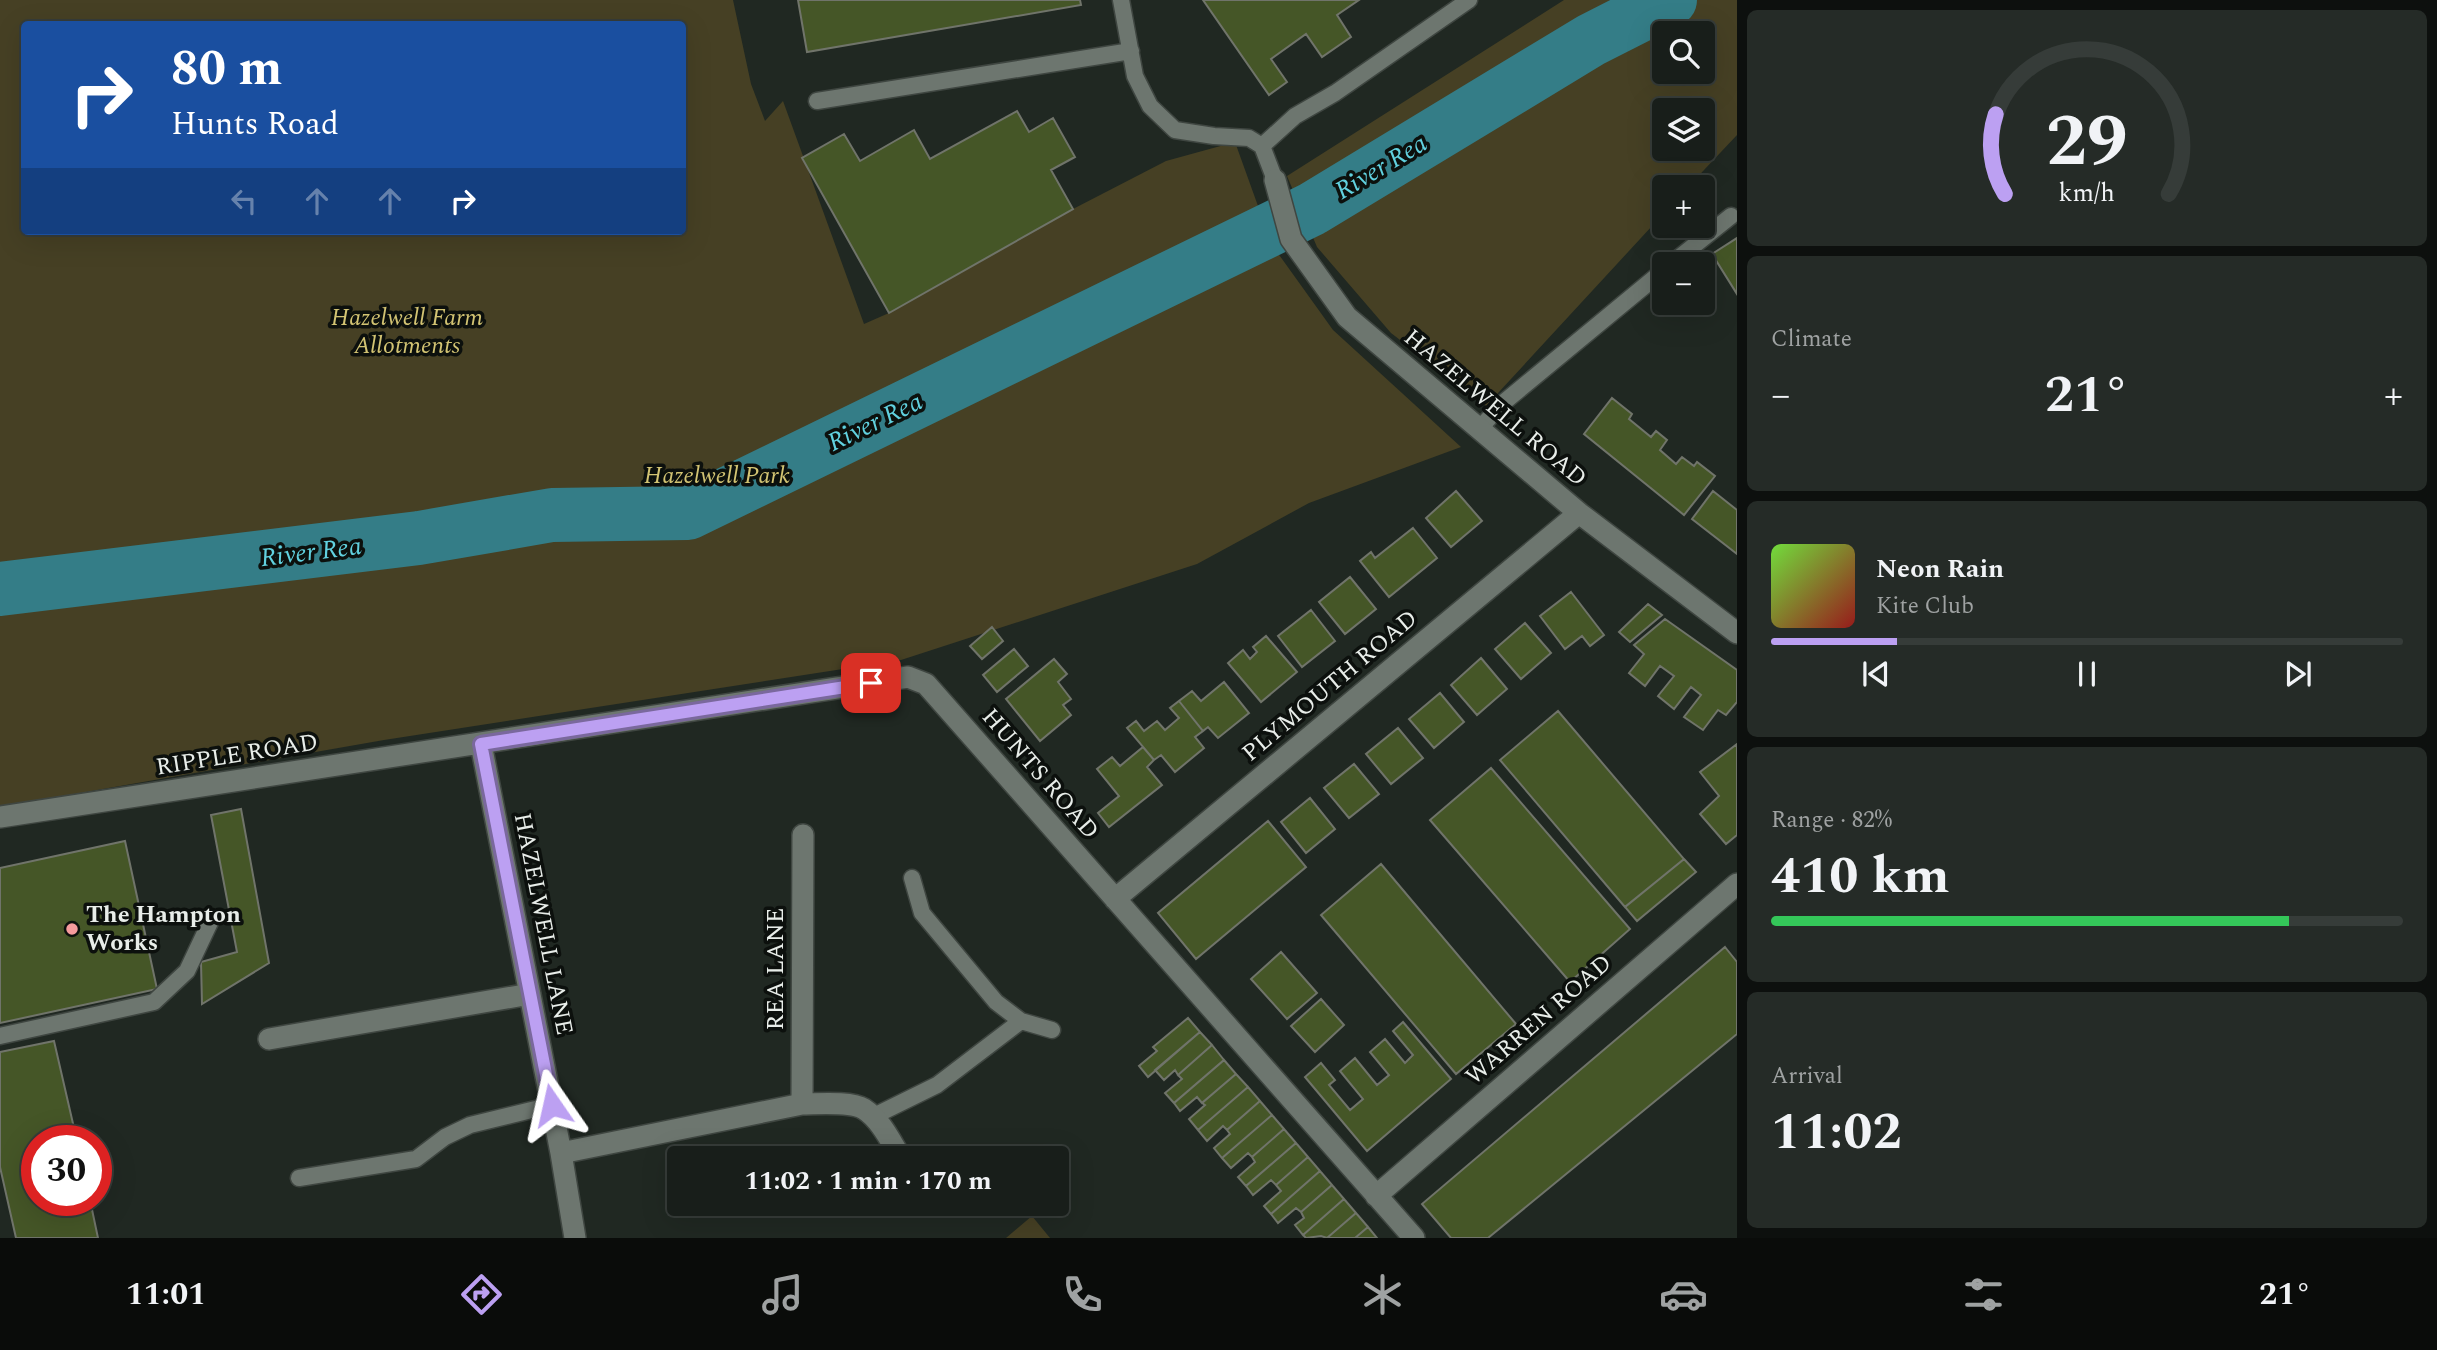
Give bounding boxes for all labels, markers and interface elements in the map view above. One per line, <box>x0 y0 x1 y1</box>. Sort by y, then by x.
map controls <box>1652 21 1715 315</box>
button: search <box>1652 21 1715 84</box>
text: 80 m <box>171 32 282 107</box>
icon: right <box>56 49 147 140</box>
text: 29 <box>2046 87 2128 198</box>
button: layers <box>1652 98 1715 161</box>
text: Hunts Road <box>171 100 339 149</box>
water label: River Rea <box>1327 124 1435 210</box>
button: + <box>1652 175 1715 238</box>
text: km/h <box>2059 175 2115 213</box>
icon: left <box>225 182 263 220</box>
icon: ahead <box>298 182 336 220</box>
icon: ahead <box>371 182 409 220</box>
icon: right <box>444 182 482 220</box>
button: − <box>1652 252 1715 315</box>
park label: Hazelwell Farm Allotments <box>331 300 483 364</box>
street label: HAZELWELL ROAD <box>1395 320 1595 496</box>
text: Climate <box>1771 322 1852 357</box>
text: 21° <box>2045 356 2129 435</box>
text: − <box>1771 367 1790 425</box>
text: + <box>2384 367 2403 425</box>
water label: River Rea <box>820 382 930 462</box>
park label: Hazelwell Park <box>644 458 790 494</box>
water label: River Rea <box>258 526 364 578</box>
text: Neon Rain <box>1876 549 2004 589</box>
text: Kite Club <box>1876 589 1974 624</box>
street label: PLYMOUTH ROAD <box>1234 601 1426 771</box>
pin <box>841 653 901 713</box>
icon: previous <box>1857 655 1895 693</box>
icon: pause <box>2068 655 2106 693</box>
icon: next <box>2279 655 2317 693</box>
icon: arrive <box>852 664 890 702</box>
street label: HUNTS ROAD <box>973 700 1107 848</box>
street label: RIPPLE ROAD <box>153 724 321 786</box>
text: Range · 82% <box>1771 803 1892 838</box>
street label: HAZELWELL LANE <box>504 810 582 1038</box>
text: 410 km <box>1771 837 1950 916</box>
place label: The Hampton Works <box>86 897 241 961</box>
street label: REA LANE <box>758 908 794 1030</box>
marker: The Hampton Works <box>64 921 80 937</box>
street label: WARREN ROAD <box>1458 946 1620 1094</box>
text: Arrival <box>1771 1059 1843 1094</box>
position arrow <box>515 1068 589 1142</box>
text: 11:02 <box>1771 1093 1902 1172</box>
speed limit sign: 30 <box>21 1125 112 1216</box>
text: 11:02 · 1 min · 170 m <box>744 1161 992 1201</box>
text: 11:01 <box>126 1270 206 1319</box>
icon: directions <box>457 1270 506 1319</box>
icon: music <box>758 1270 807 1319</box>
icon: phone <box>1058 1270 1107 1319</box>
icon: climate <box>1358 1270 1407 1319</box>
icon: car <box>1659 1270 1708 1319</box>
icon: filters <box>1959 1270 2008 1319</box>
text: 21° <box>2259 1270 2311 1319</box>

